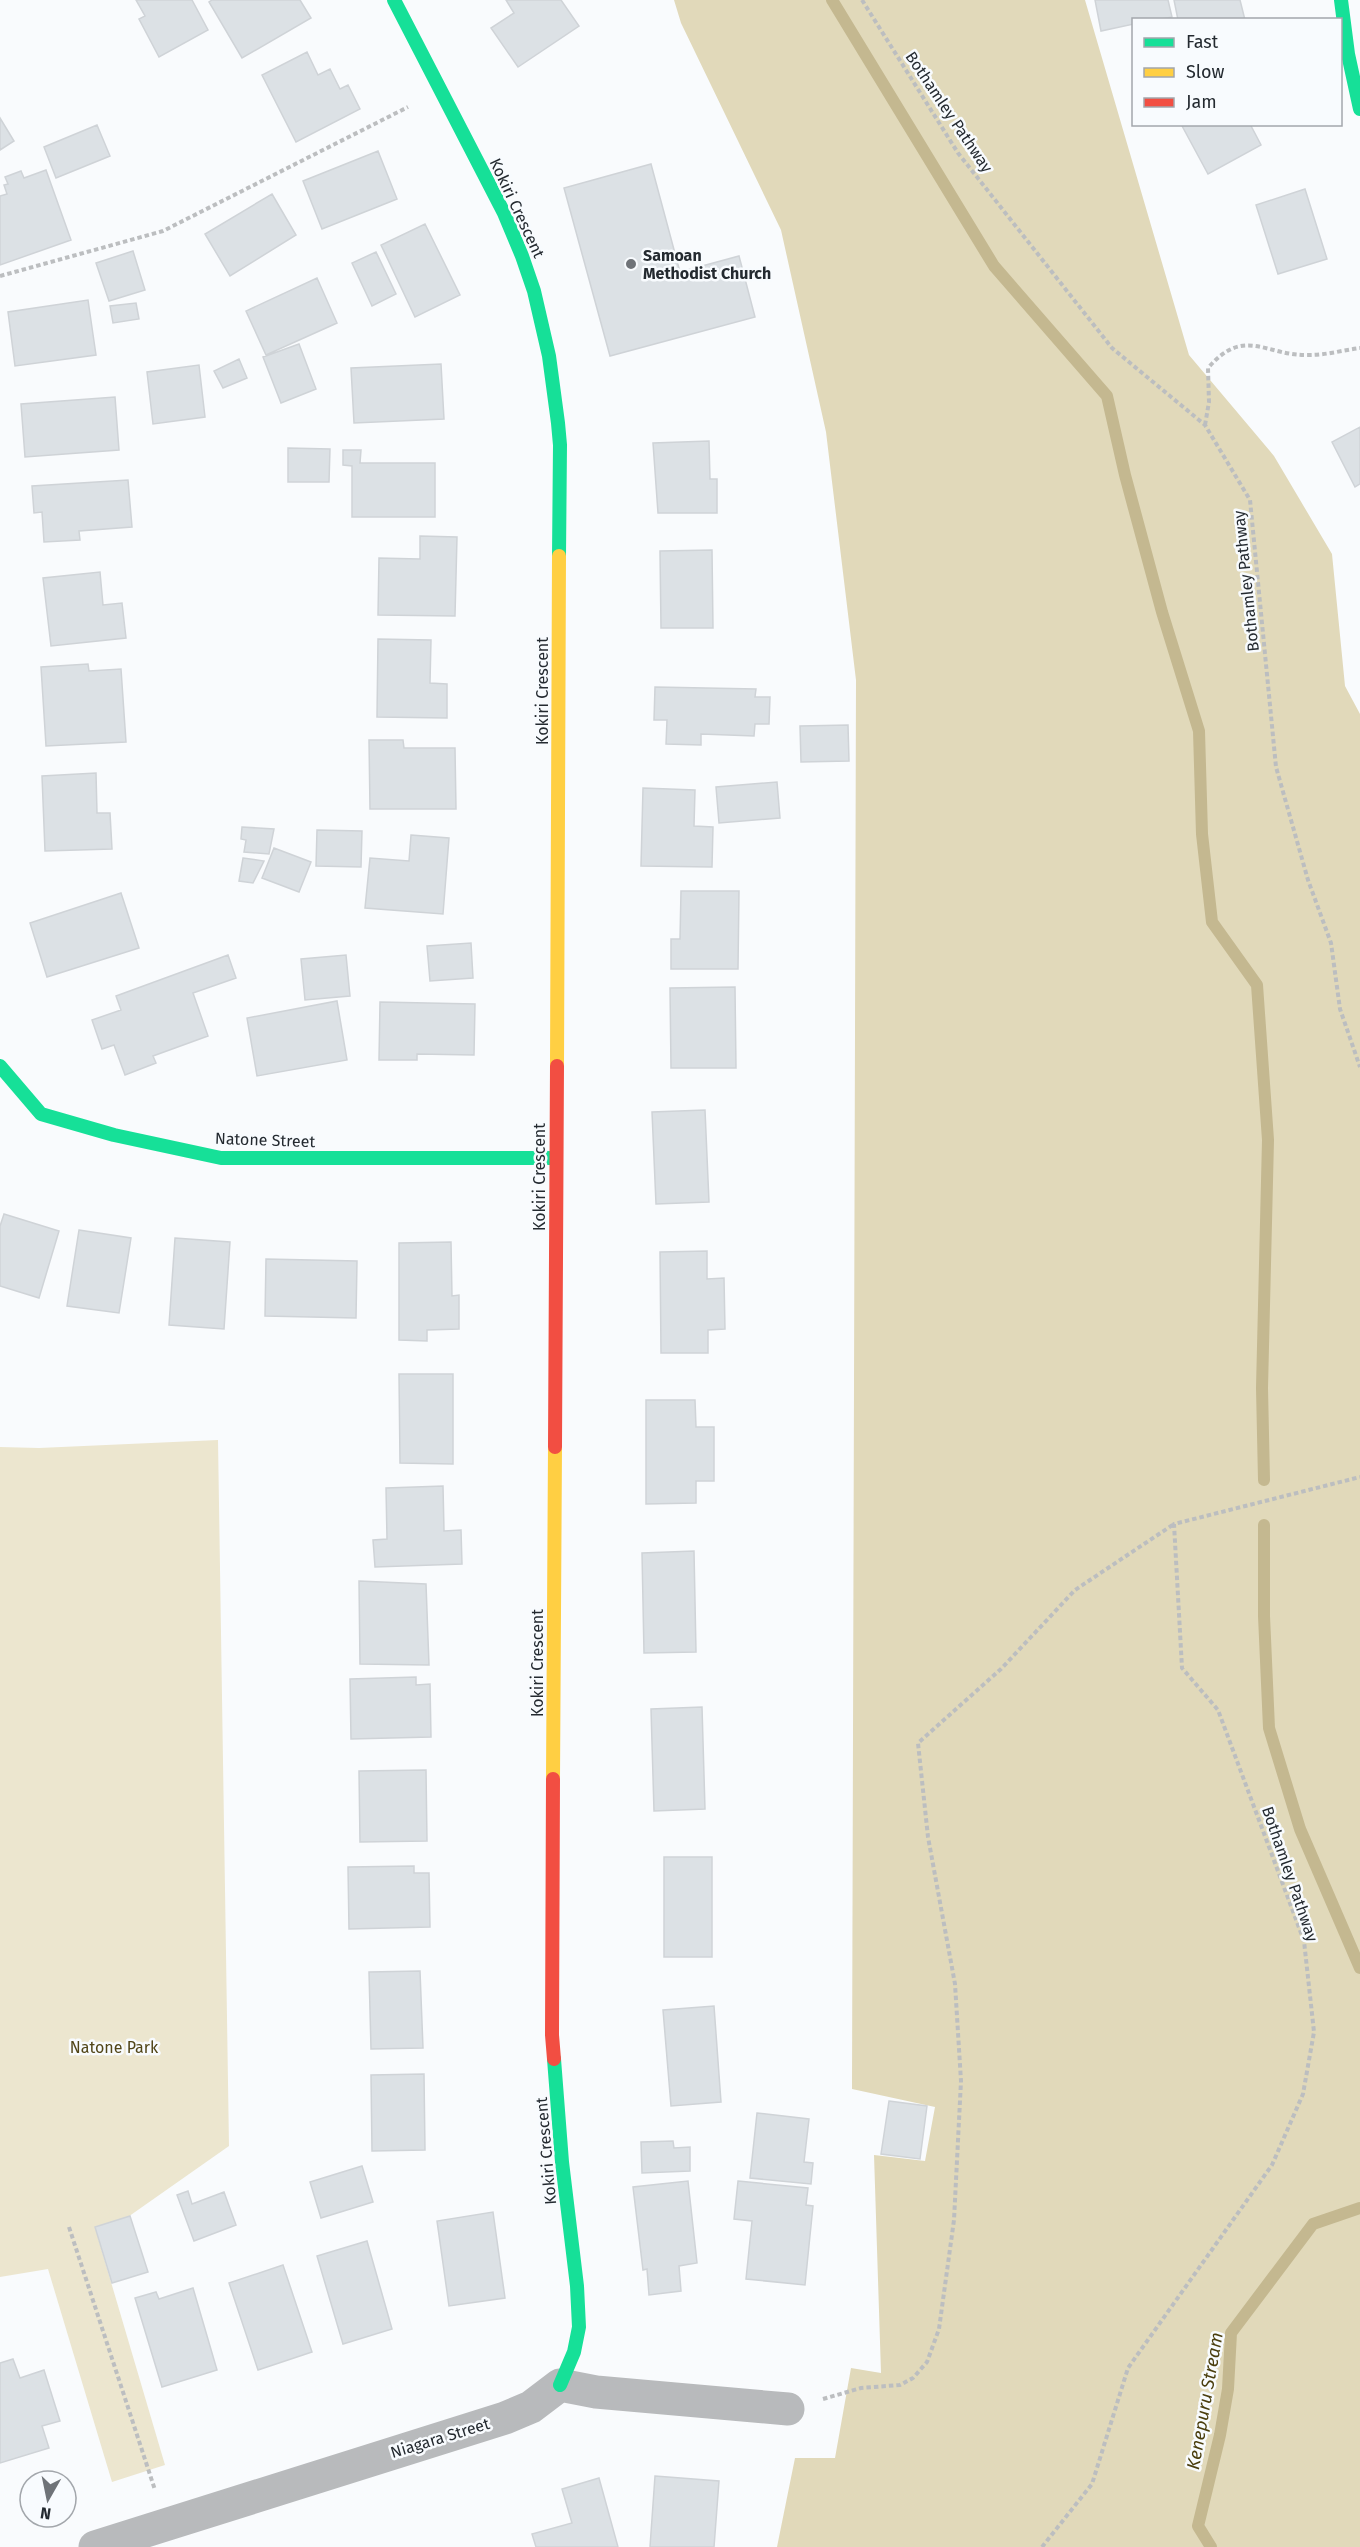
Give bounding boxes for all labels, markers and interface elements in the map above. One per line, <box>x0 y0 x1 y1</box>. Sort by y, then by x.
legend <box>1132 18 1342 126</box>
text: Fast <box>1186 31 1219 53</box>
street label: Bothamley Pathway <box>901 48 997 176</box>
text: Slow <box>1186 61 1225 83</box>
text: Jam <box>1186 91 1217 113</box>
street label: Kokiri Crescent <box>486 155 549 261</box>
place label: Samoan Methodist Church <box>643 246 771 283</box>
marker: Samoan Methodist Church <box>624 257 638 271</box>
street label: Bothamley Pathway <box>1229 509 1263 653</box>
street label: Kokiri Crescent <box>533 637 552 745</box>
street label: Kokiri Crescent <box>530 1123 549 1231</box>
street label: Natone Street <box>215 1129 316 1151</box>
street label: Kokiri Crescent <box>528 1609 547 1717</box>
street label: Bothamley Pathway <box>1258 1804 1322 1944</box>
park label: Natone Park <box>70 2038 159 2057</box>
street label: Kokiri Crescent <box>532 2096 560 2206</box>
water label: Kenepuru Stream <box>1182 2331 1228 2471</box>
street label: Niagara Street <box>388 2414 492 2462</box>
north arrow <box>18 2469 78 2529</box>
text: N <box>39 2503 52 2524</box>

